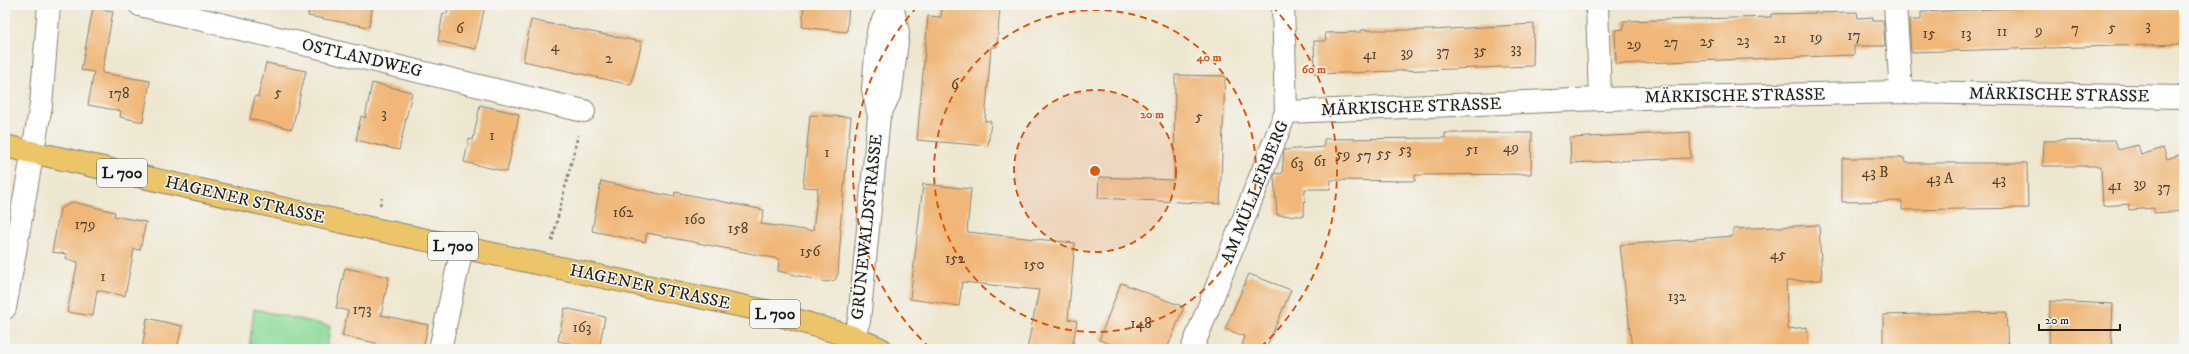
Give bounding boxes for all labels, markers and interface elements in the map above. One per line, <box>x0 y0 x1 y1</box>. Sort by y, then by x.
house number: 3 <box>2145 16 2151 35</box>
house number: 5 <box>2108 18 2116 37</box>
house number: 6 <box>456 19 465 38</box>
house number: 7 <box>2071 19 2079 38</box>
house number: 9 <box>2034 21 2043 40</box>
house number: 11 <box>1996 22 2008 41</box>
house number: 15 <box>1923 24 1936 43</box>
house number: 13 <box>1960 24 1972 43</box>
house number: 17 <box>1847 26 1861 45</box>
house number: 19 <box>1810 28 1822 47</box>
house number: 21 <box>1774 29 1786 48</box>
house number: 23 <box>1737 31 1749 50</box>
house number: 25 <box>1700 32 1715 51</box>
street label: OSTLANDWEG <box>300 33 425 83</box>
house number: 27 <box>1664 33 1679 52</box>
house number: 29 <box>1627 35 1641 54</box>
house number: 4 <box>551 37 560 56</box>
house number: 33 <box>1510 39 1522 58</box>
house number: 35 <box>1473 41 1487 60</box>
house number: 37 <box>1436 42 1450 61</box>
house number: 39 <box>1400 43 1414 62</box>
house number: 41 <box>1363 45 1377 64</box>
house number: 2 <box>605 49 613 68</box>
text: 40 m <box>1196 50 1221 65</box>
text: 60 m <box>1302 62 1326 77</box>
house number: 6 <box>951 75 960 94</box>
street label: MÄRKISCHE STRASSE <box>1969 82 2149 108</box>
house number: 5 <box>274 83 282 102</box>
street label: MÄRKISCHE STRASSE <box>1645 83 1825 109</box>
house number: 178 <box>109 84 129 103</box>
street label: MÄRKISCHE STRASSE <box>1320 93 1502 121</box>
house number: 3 <box>381 104 387 123</box>
text: 20 m <box>1140 107 1164 122</box>
house number: 5 <box>1195 107 1203 126</box>
street label: AM MÜLLERBERG <box>1216 117 1294 267</box>
house number: 1 <box>489 126 495 145</box>
street label: GRÜNEWALDSTRASSE <box>846 133 888 321</box>
house number: 49 <box>1503 138 1519 157</box>
house number: 53 <box>1398 140 1412 159</box>
house number: 51 <box>1466 140 1478 159</box>
house number: 1 <box>824 143 830 162</box>
house number: 55 <box>1377 144 1392 163</box>
house number: 59 <box>1336 145 1350 164</box>
house number: 57 <box>1356 146 1372 165</box>
house number: 61 <box>1313 152 1327 171</box>
house number: 63 <box>1290 154 1304 173</box>
road number: L 700 <box>97 159 147 187</box>
house number: 43 B <box>1862 163 1888 182</box>
centre of rings <box>1088 164 1102 178</box>
house number: 43 A <box>1927 169 1954 188</box>
house number: 43 <box>1992 170 2006 189</box>
street label: HAGENER STRASSE <box>163 171 327 229</box>
house number: 39 <box>2133 174 2147 193</box>
house number: 41 <box>2108 176 2122 195</box>
house number: 37 <box>2157 178 2171 197</box>
house number: 162 <box>613 203 634 222</box>
house number: 160 <box>684 210 706 229</box>
house number: 179 <box>75 215 95 234</box>
house number: 158 <box>728 219 748 238</box>
road number: L 700 <box>428 232 478 260</box>
house number: 156 <box>800 242 822 261</box>
house number: 45 <box>1770 245 1787 264</box>
house number: 152 <box>945 249 966 268</box>
house number: 150 <box>1024 255 1044 274</box>
street label: HAGENER STRASSE <box>568 259 732 315</box>
house number: 1 <box>100 267 106 286</box>
house number: 132 <box>1668 287 1687 306</box>
house number: 173 <box>352 300 372 319</box>
road number: L 700 <box>750 300 800 328</box>
scale bar <box>2039 306 2120 332</box>
text: 20 m <box>2045 313 2069 328</box>
house number: 148 <box>1130 314 1152 333</box>
house number: 163 <box>573 318 591 337</box>

